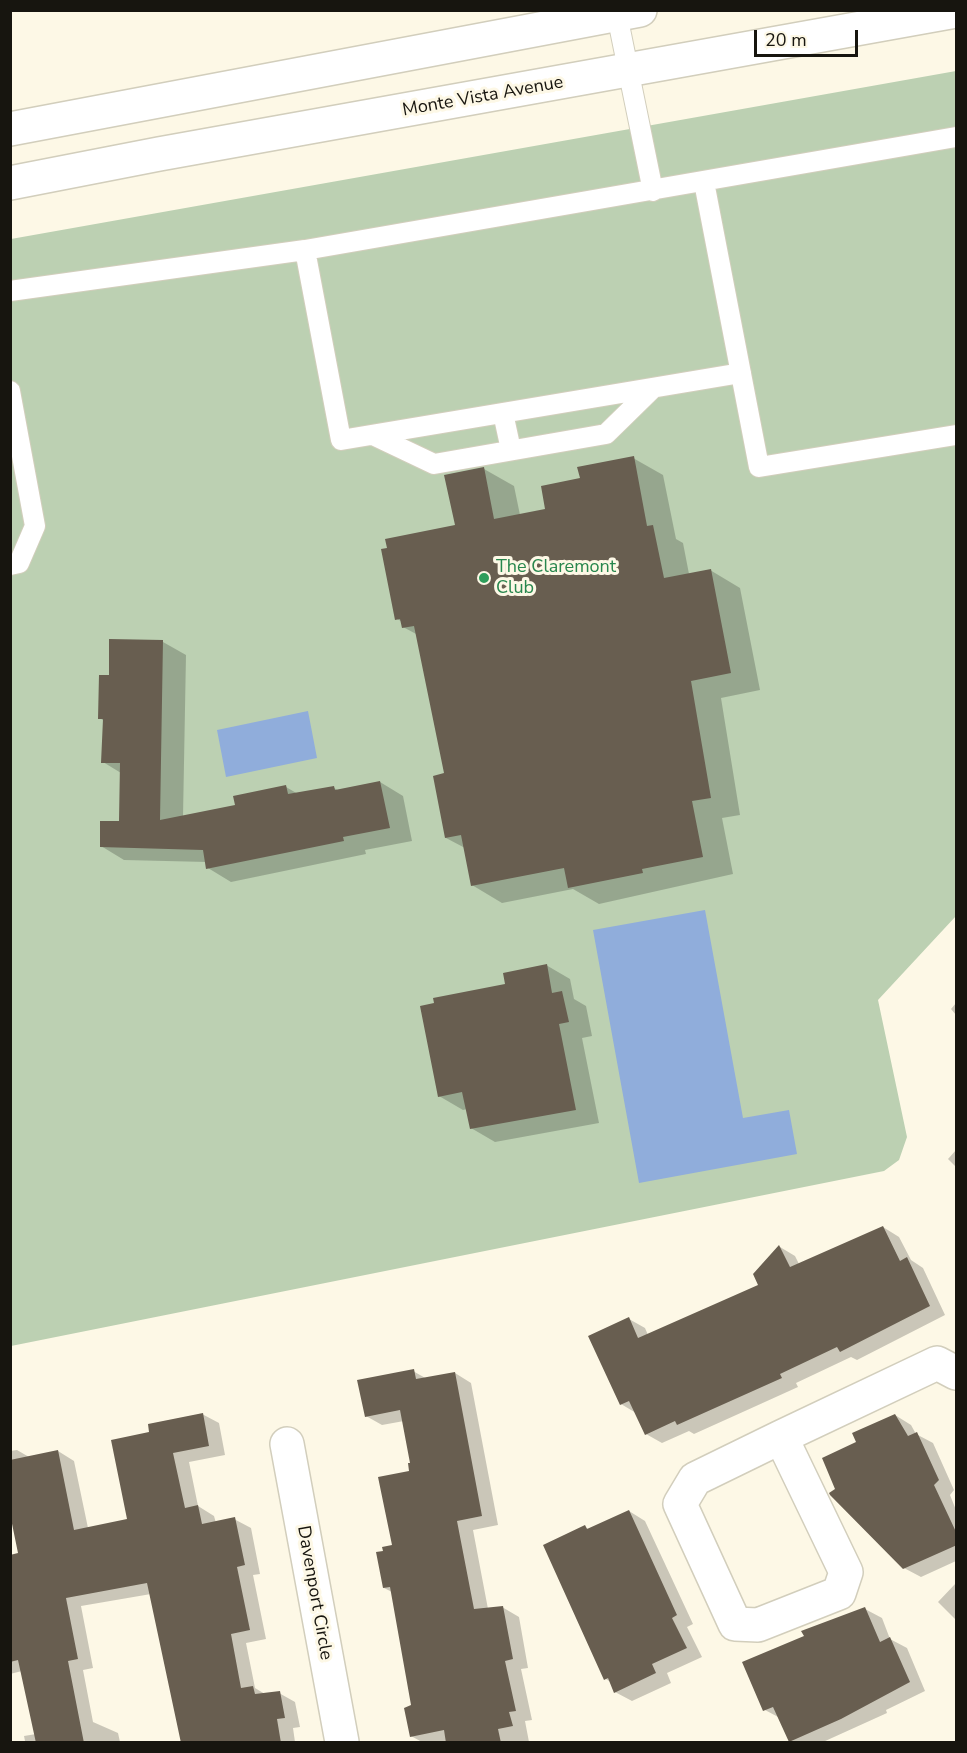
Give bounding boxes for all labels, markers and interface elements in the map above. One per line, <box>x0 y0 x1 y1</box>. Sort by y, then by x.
scale bar <box>757 18 860 56</box>
text: 20 m <box>765 28 807 52</box>
street label: Monte Vista Avenue <box>401 72 565 122</box>
place label: The Claremont Club <box>496 557 616 600</box>
marker: The Claremont Club <box>477 571 491 585</box>
street label: Davenport Circle <box>292 1524 336 1662</box>

